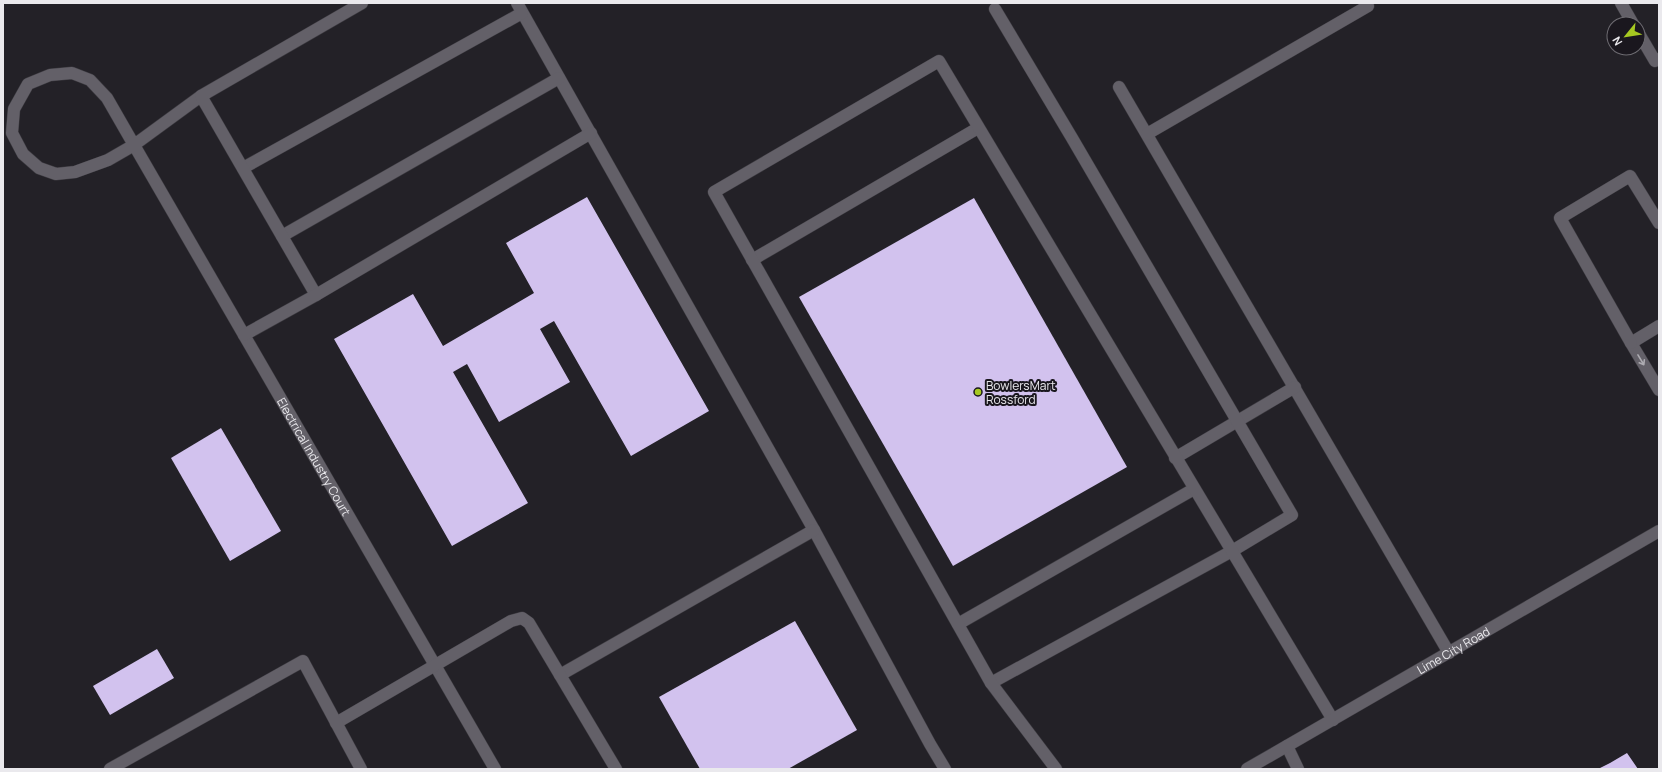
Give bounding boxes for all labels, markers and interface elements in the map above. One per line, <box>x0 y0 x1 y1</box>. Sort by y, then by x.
north arrow <box>1606 16 1646 56</box>
text: N <box>1608 34 1625 48</box>
one-way arrow <box>1637 354 1645 365</box>
place label: BowlersMart Rossford <box>986 377 1056 408</box>
marker: BowlersMart Rossford <box>973 387 983 397</box>
street label: Electrical Industry Court <box>273 394 355 519</box>
street label: Lime City Road <box>1413 622 1493 678</box>

